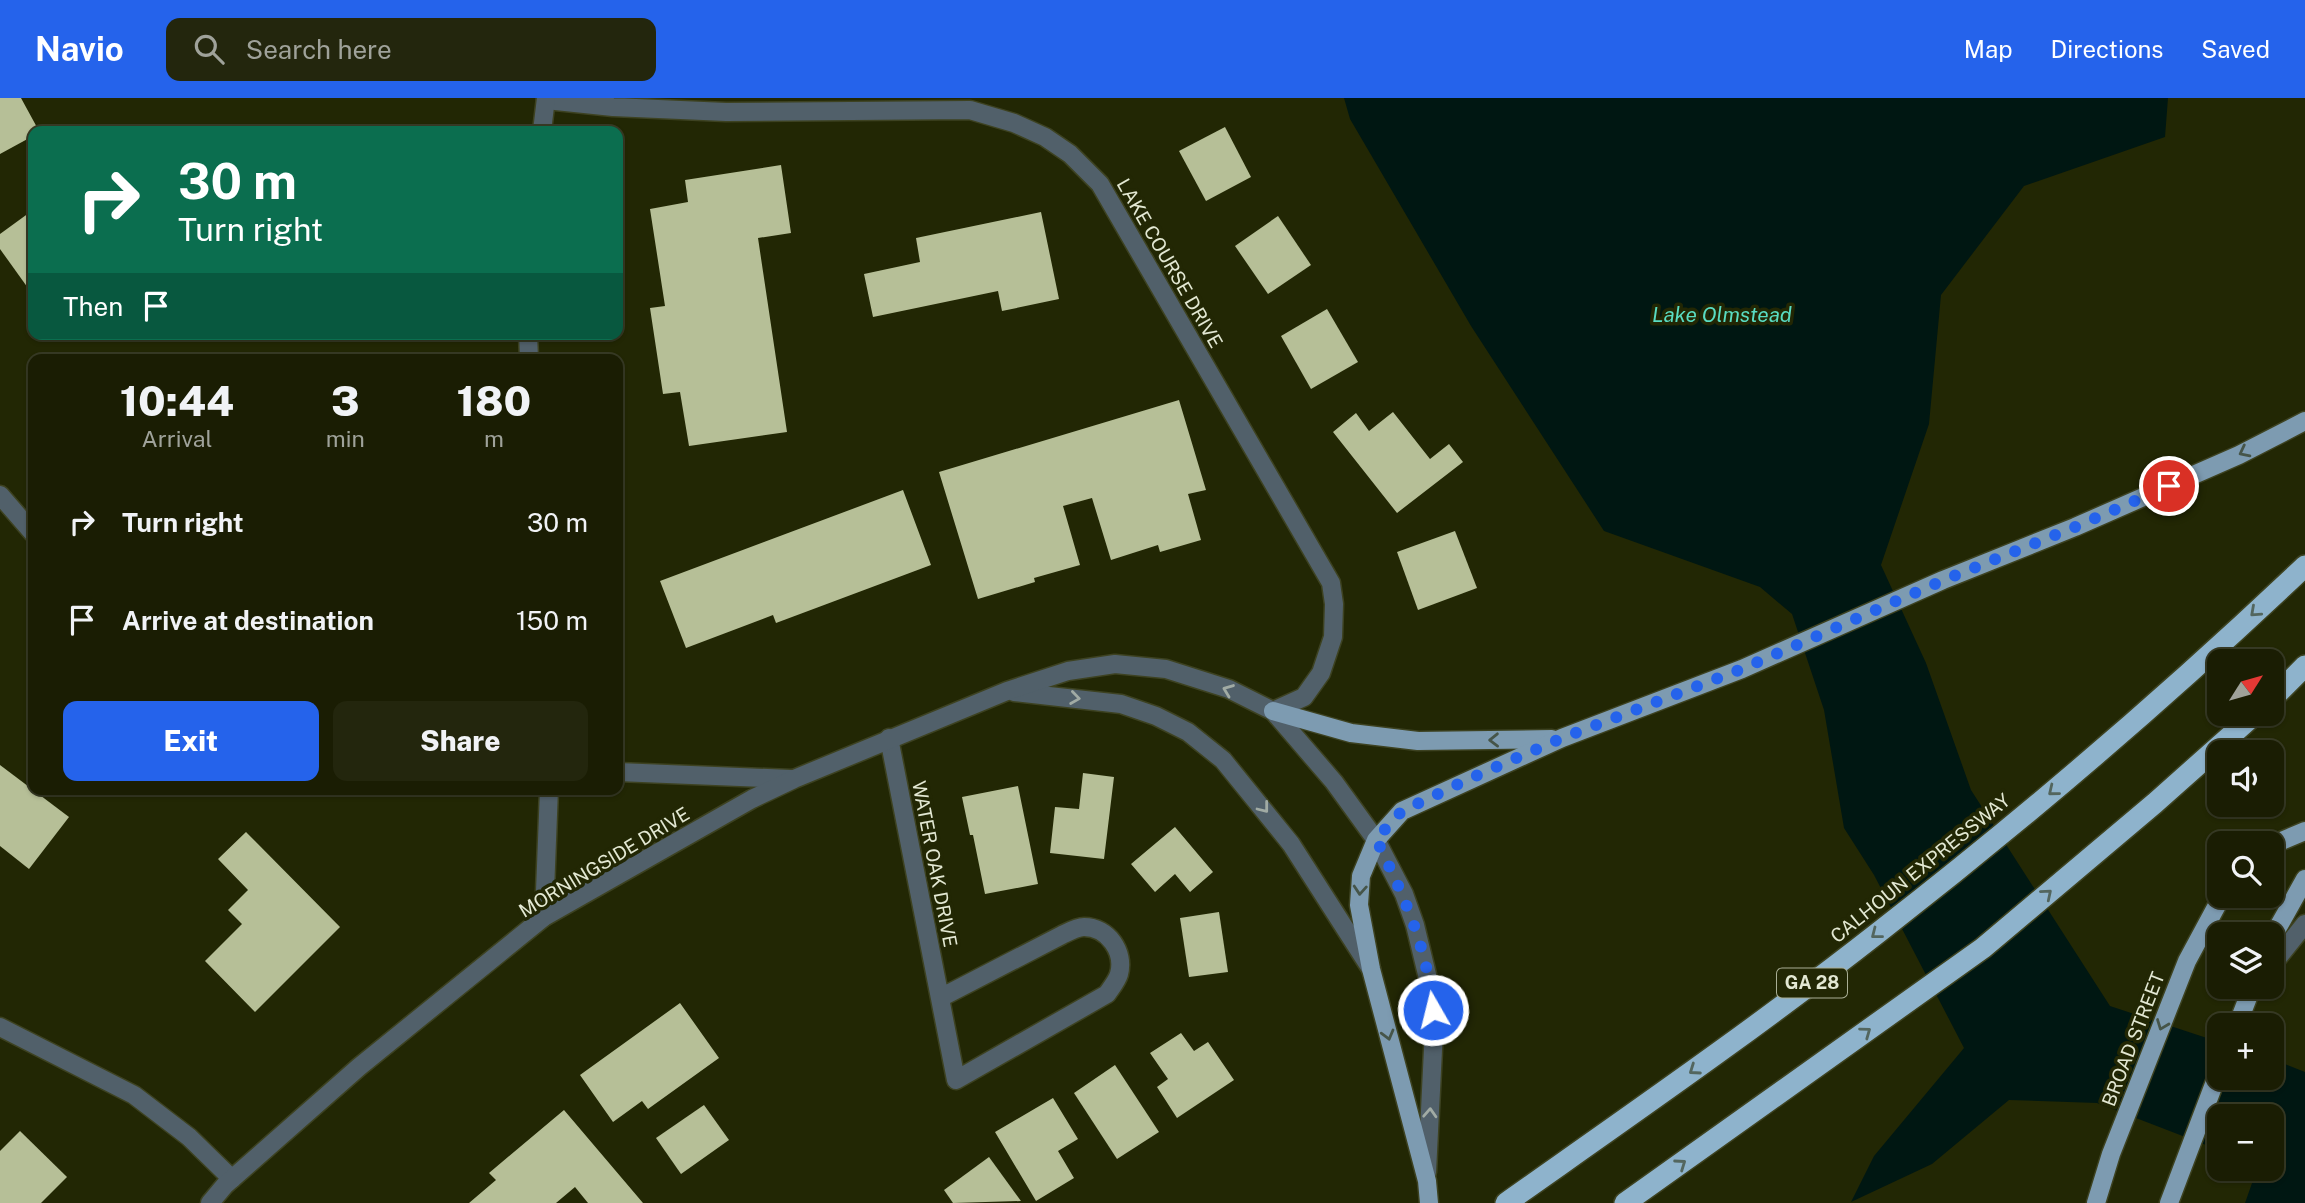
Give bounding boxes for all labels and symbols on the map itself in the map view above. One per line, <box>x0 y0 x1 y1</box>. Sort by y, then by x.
street label: LAKE COURSE DRIVE <box>1113 174 1227 352</box>
water label: Lake Olmstead <box>1652 302 1792 327</box>
one-way arrow <box>2239 444 2251 458</box>
pin <box>2139 456 2199 516</box>
one-way arrow <box>2250 604 2263 616</box>
north arrow <box>2207 649 2284 726</box>
one-way arrow <box>1222 684 1234 698</box>
one-way arrow <box>1069 690 1081 705</box>
one-way arrow <box>1488 732 1499 747</box>
street label: WATER OAK DRIVE <box>908 779 962 949</box>
one-way arrow <box>2048 782 2060 795</box>
street label: CALHOUN EXPRESSWAY <box>1826 789 2015 947</box>
one-way arrow <box>1255 801 1268 813</box>
street label: MORNINGSIDE DRIVE <box>515 802 693 922</box>
one-way arrow <box>1353 885 1368 896</box>
one-way arrow <box>2039 890 2052 902</box>
one-way arrow <box>1871 926 1884 939</box>
road number: GA 28 <box>1777 968 1847 998</box>
street label: BROAD STREET <box>2097 969 2169 1109</box>
position arrow <box>1396 973 1470 1047</box>
one-way arrow <box>2156 1018 2170 1030</box>
one-way arrow <box>1858 1028 1871 1040</box>
one-way arrow <box>1380 1029 1394 1041</box>
one-way arrow <box>1689 1062 1702 1074</box>
one-way arrow <box>1423 1107 1438 1118</box>
one-way arrow <box>1673 1160 1686 1172</box>

